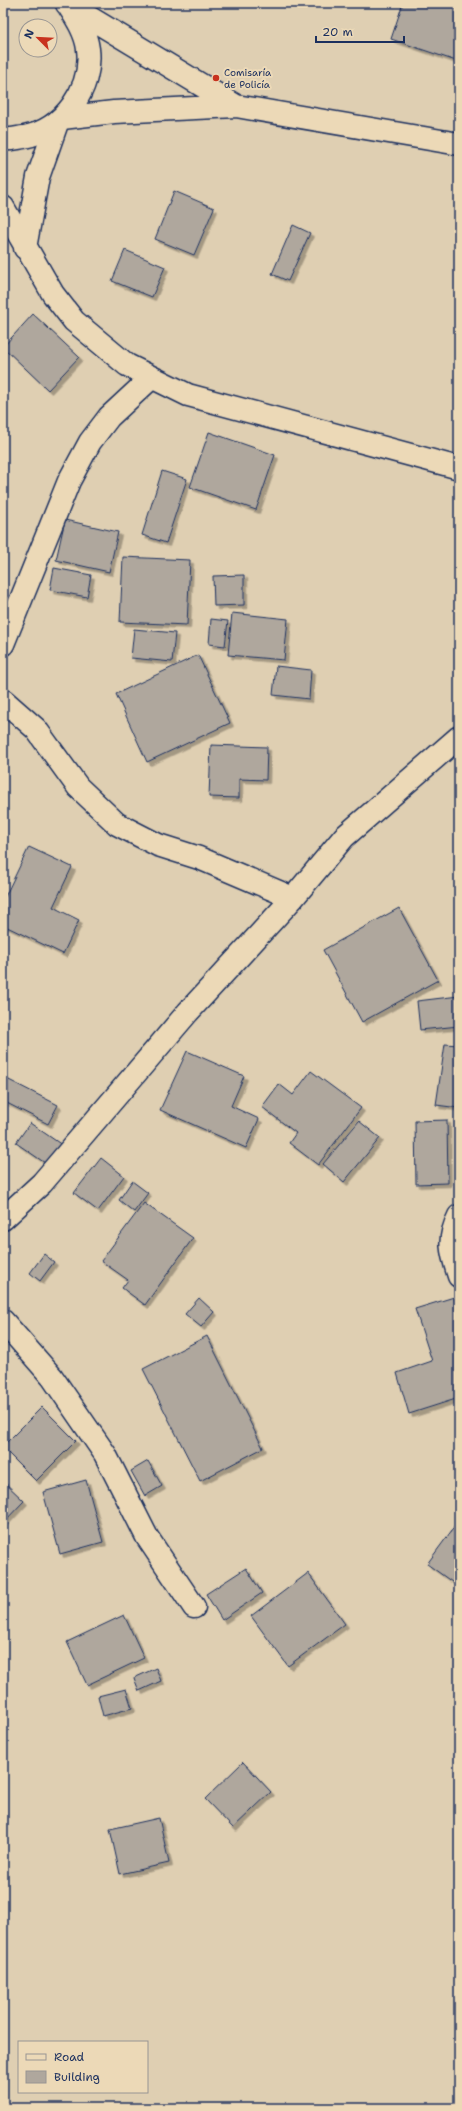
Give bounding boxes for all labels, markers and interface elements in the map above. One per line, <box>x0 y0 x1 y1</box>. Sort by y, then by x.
north arrow <box>18 18 58 58</box>
scale bar <box>316 18 404 44</box>
text: 20 m <box>322 24 353 40</box>
text: N <box>21 27 38 41</box>
place label: Comisaría de Policía <box>224 66 272 91</box>
marker: Comisaría de Policía <box>211 73 221 83</box>
legend <box>18 2041 148 2093</box>
text: Road <box>54 2049 85 2065</box>
text: Building <box>54 2069 100 2085</box>

